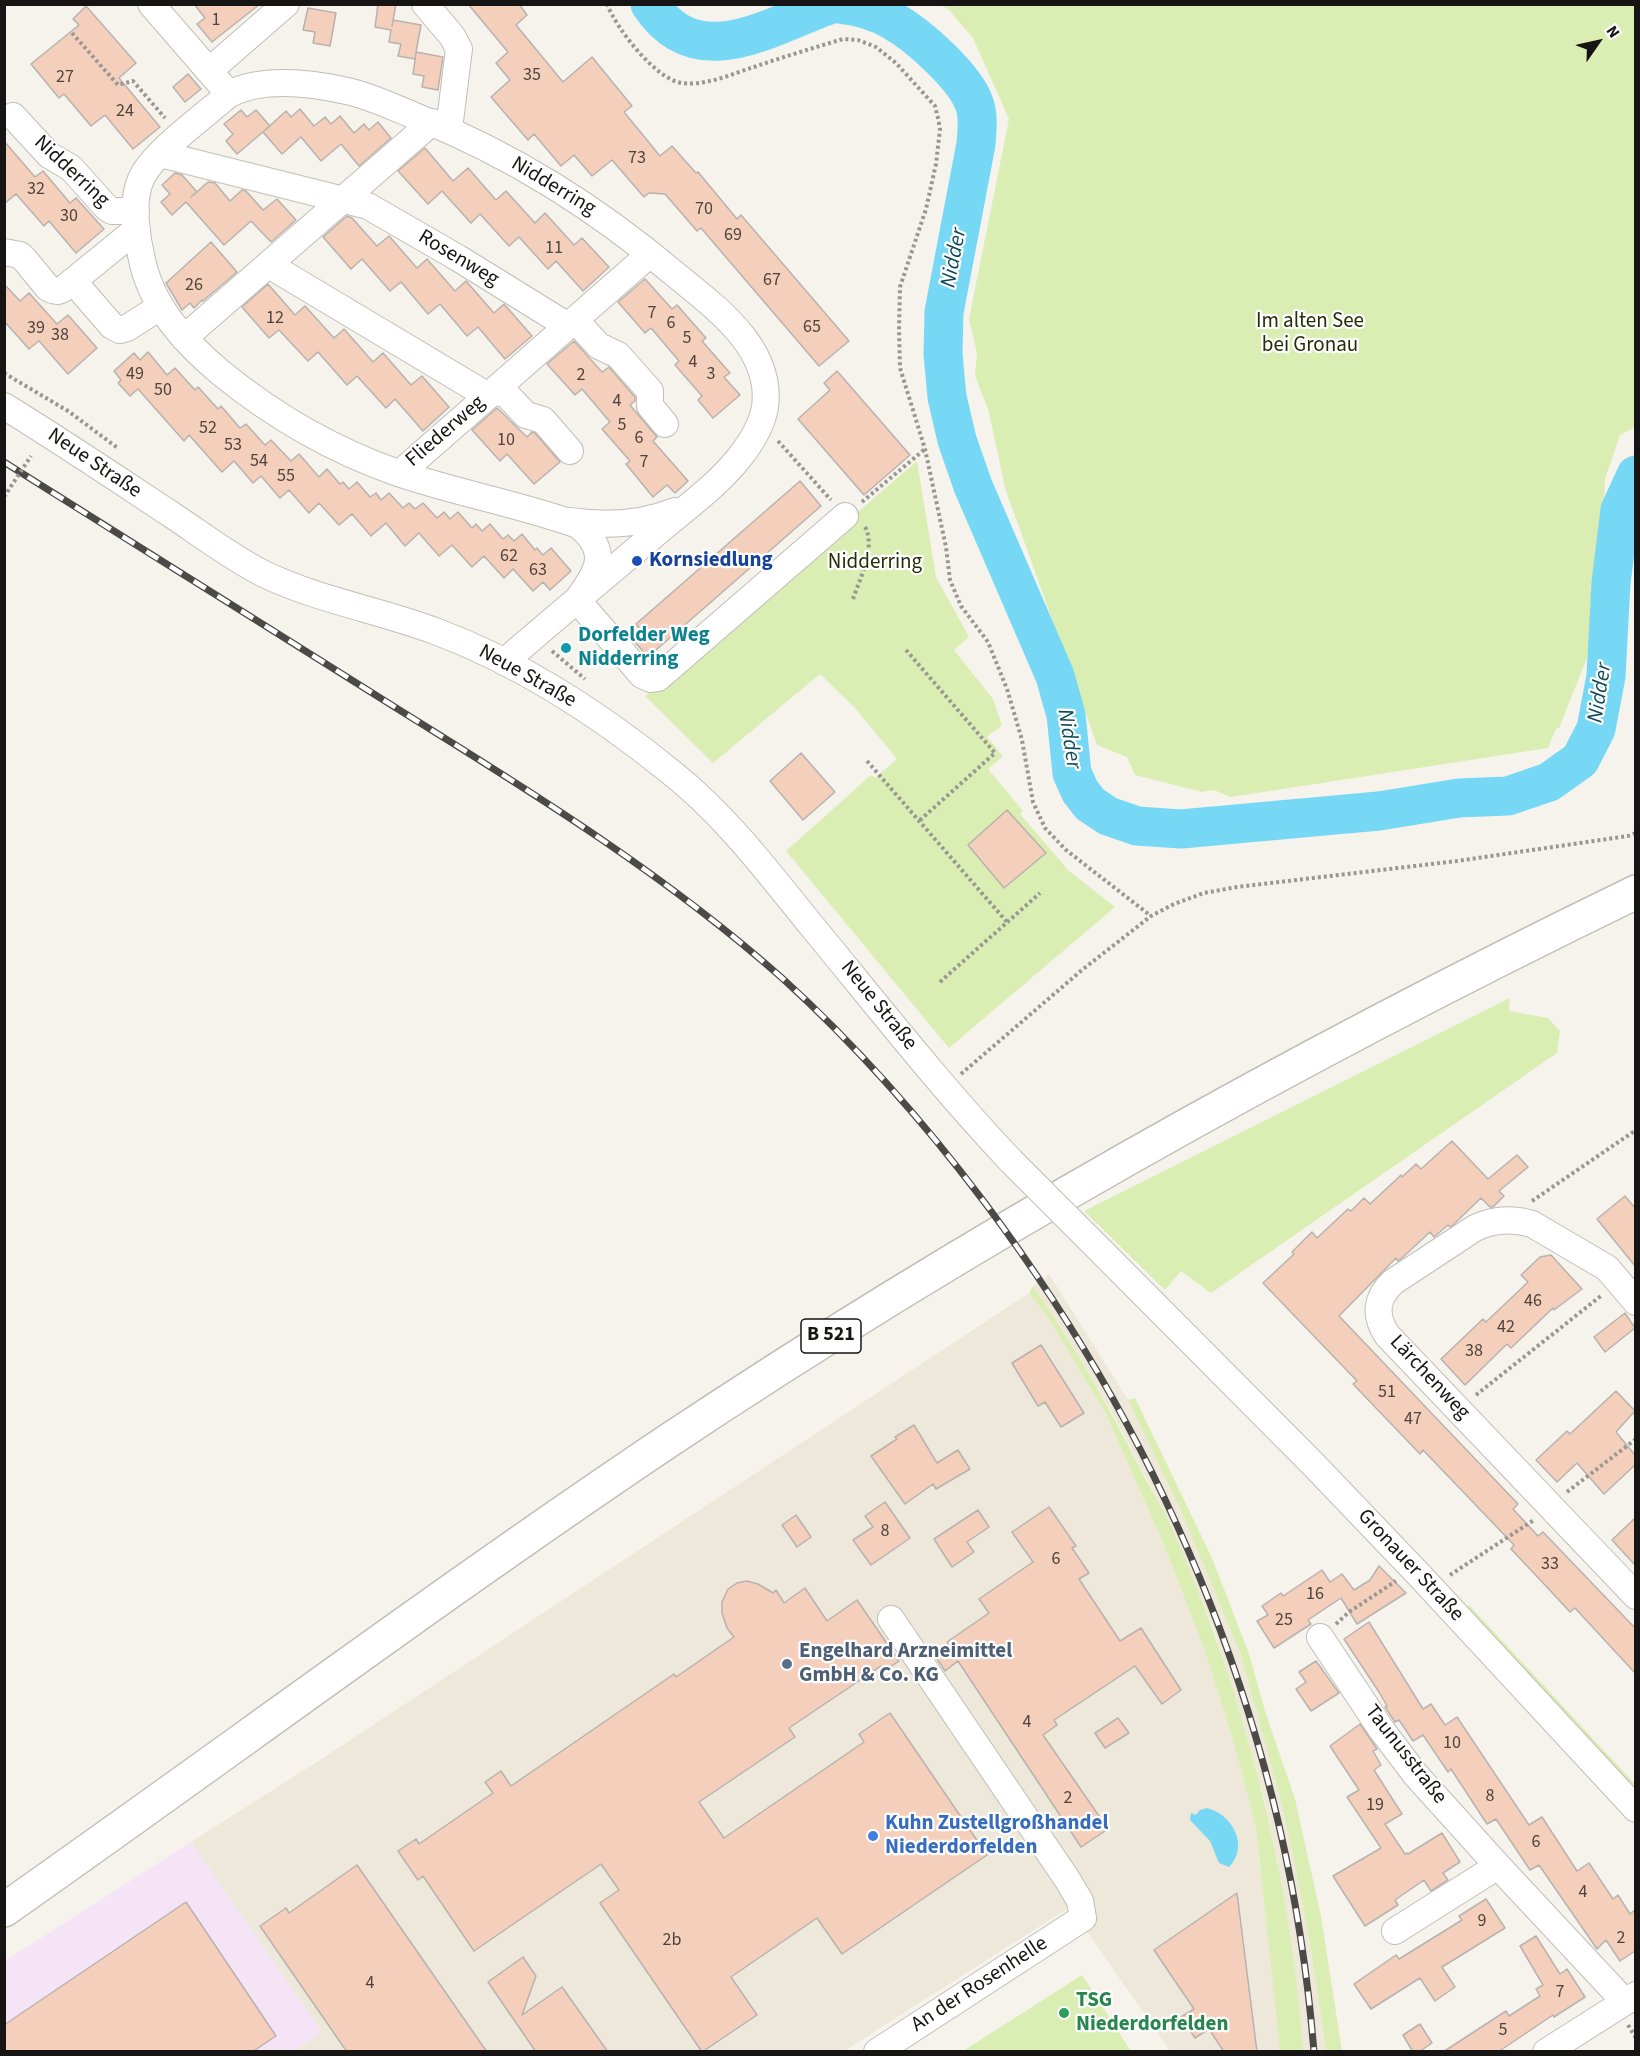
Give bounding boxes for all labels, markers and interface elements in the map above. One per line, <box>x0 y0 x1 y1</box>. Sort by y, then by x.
house number: 1 <box>212 10 220 32</box>
north arrow <box>1568 12 1628 72</box>
text: N <box>1601 21 1625 42</box>
house number: 35 <box>523 65 541 87</box>
house number: 27 <box>56 67 74 89</box>
house number: 24 <box>116 101 134 123</box>
street label: Nidderring <box>28 131 114 213</box>
house number: 73 <box>628 148 646 170</box>
street label: Nidderring <box>506 152 600 222</box>
house number: 32 <box>27 179 45 201</box>
house number: 70 <box>695 199 713 221</box>
house number: 30 <box>60 206 78 228</box>
street label: Rosenweg <box>413 225 503 293</box>
house number: 69 <box>724 225 742 247</box>
water label: Nidder <box>936 226 974 290</box>
house number: 11 <box>545 238 563 260</box>
house number: 67 <box>763 270 781 292</box>
house number: 26 <box>185 275 203 297</box>
house number: 7 <box>648 303 656 325</box>
house number: 12 <box>266 308 284 330</box>
park label: Im alten See bei Gronau <box>1256 309 1364 359</box>
house number: 6 <box>667 313 675 335</box>
house number: 65 <box>803 317 821 339</box>
house number: 39 <box>27 318 45 340</box>
house number: 38 <box>51 325 69 347</box>
house number: 5 <box>683 328 691 350</box>
house number: 4 <box>689 352 697 374</box>
house number: 49 <box>126 364 144 386</box>
house number: 3 <box>707 364 715 386</box>
house number: 2 <box>577 365 585 387</box>
house number: 50 <box>154 380 172 402</box>
street label: Fliederweg <box>401 391 491 473</box>
house number: 4 <box>613 391 621 413</box>
house number: 5 <box>618 415 626 437</box>
house number: 52 <box>199 418 217 440</box>
street label: Neue Straße <box>42 423 146 505</box>
house number: 6 <box>635 428 643 450</box>
house number: 10 <box>497 430 515 452</box>
house number: 53 <box>224 435 242 457</box>
house number: 54 <box>250 451 268 473</box>
house number: 7 <box>640 452 648 474</box>
house number: 55 <box>277 466 295 488</box>
house number: 62 <box>500 546 518 568</box>
place label: Kornsiedlung <box>649 548 773 574</box>
park label: Nidderring <box>828 550 922 576</box>
marker: Kornsiedlung <box>630 554 644 568</box>
house number: 63 <box>529 560 547 582</box>
place label: Dorfelder Weg Nidderring <box>578 623 710 673</box>
street label: Neue Straße <box>474 640 580 714</box>
marker: Dorfelder Weg Nidderring <box>559 641 573 655</box>
water label: Nidder <box>1583 661 1619 725</box>
water label: Nidder <box>1050 707 1086 771</box>
street label: Neue Straße <box>834 956 922 1056</box>
house number: 46 <box>1524 1291 1542 1313</box>
house number: 42 <box>1497 1317 1515 1339</box>
road number: B 521 <box>801 1319 861 1353</box>
street label: Lärchenweg <box>1383 1330 1475 1426</box>
house number: 38 <box>1465 1341 1483 1363</box>
house number: 51 <box>1378 1382 1396 1404</box>
house number: 47 <box>1404 1409 1422 1431</box>
street label: Gronauer Straße <box>1352 1505 1468 1627</box>
house number: 8 <box>881 1521 889 1543</box>
house number: 6 <box>1052 1549 1060 1571</box>
house number: 33 <box>1541 1554 1559 1576</box>
house number: 16 <box>1306 1584 1324 1606</box>
house number: 25 <box>1275 1610 1293 1632</box>
place label: Engelhard Arzneimittel GmbH & Co. KG <box>799 1639 1012 1689</box>
marker: Engelhard Arzneimittel GmbH & Co. KG <box>780 1657 794 1671</box>
street label: Taunusstraße <box>1358 1700 1452 1810</box>
house number: 4 <box>1023 1712 1031 1734</box>
house number: 10 <box>1443 1733 1461 1755</box>
house number: 8 <box>1486 1786 1494 1808</box>
house number: 2 <box>1064 1788 1072 1810</box>
house number: 19 <box>1366 1795 1384 1817</box>
place label: Kuhn Zustellgroßhandel Niederdorfelden <box>885 1811 1109 1861</box>
marker: Kuhn Zustellgroßhandel Niederdorfelden <box>866 1829 880 1843</box>
house number: 6 <box>1532 1832 1540 1854</box>
house number: 4 <box>1579 1882 1587 1904</box>
house number: 9 <box>1478 1911 1486 1933</box>
house number: 2 <box>1617 1928 1625 1950</box>
house number: 2b <box>663 1930 681 1952</box>
street label: An der Rosenhelle <box>907 1932 1053 2038</box>
house number: 4 <box>366 1973 374 1995</box>
house number: 7 <box>1556 1982 1564 2004</box>
place label: TSG Niederdorfelden <box>1076 1988 1229 2038</box>
marker: TSG Niederdorfelden <box>1057 2006 1071 2020</box>
house number: 5 <box>1499 2020 1507 2042</box>

